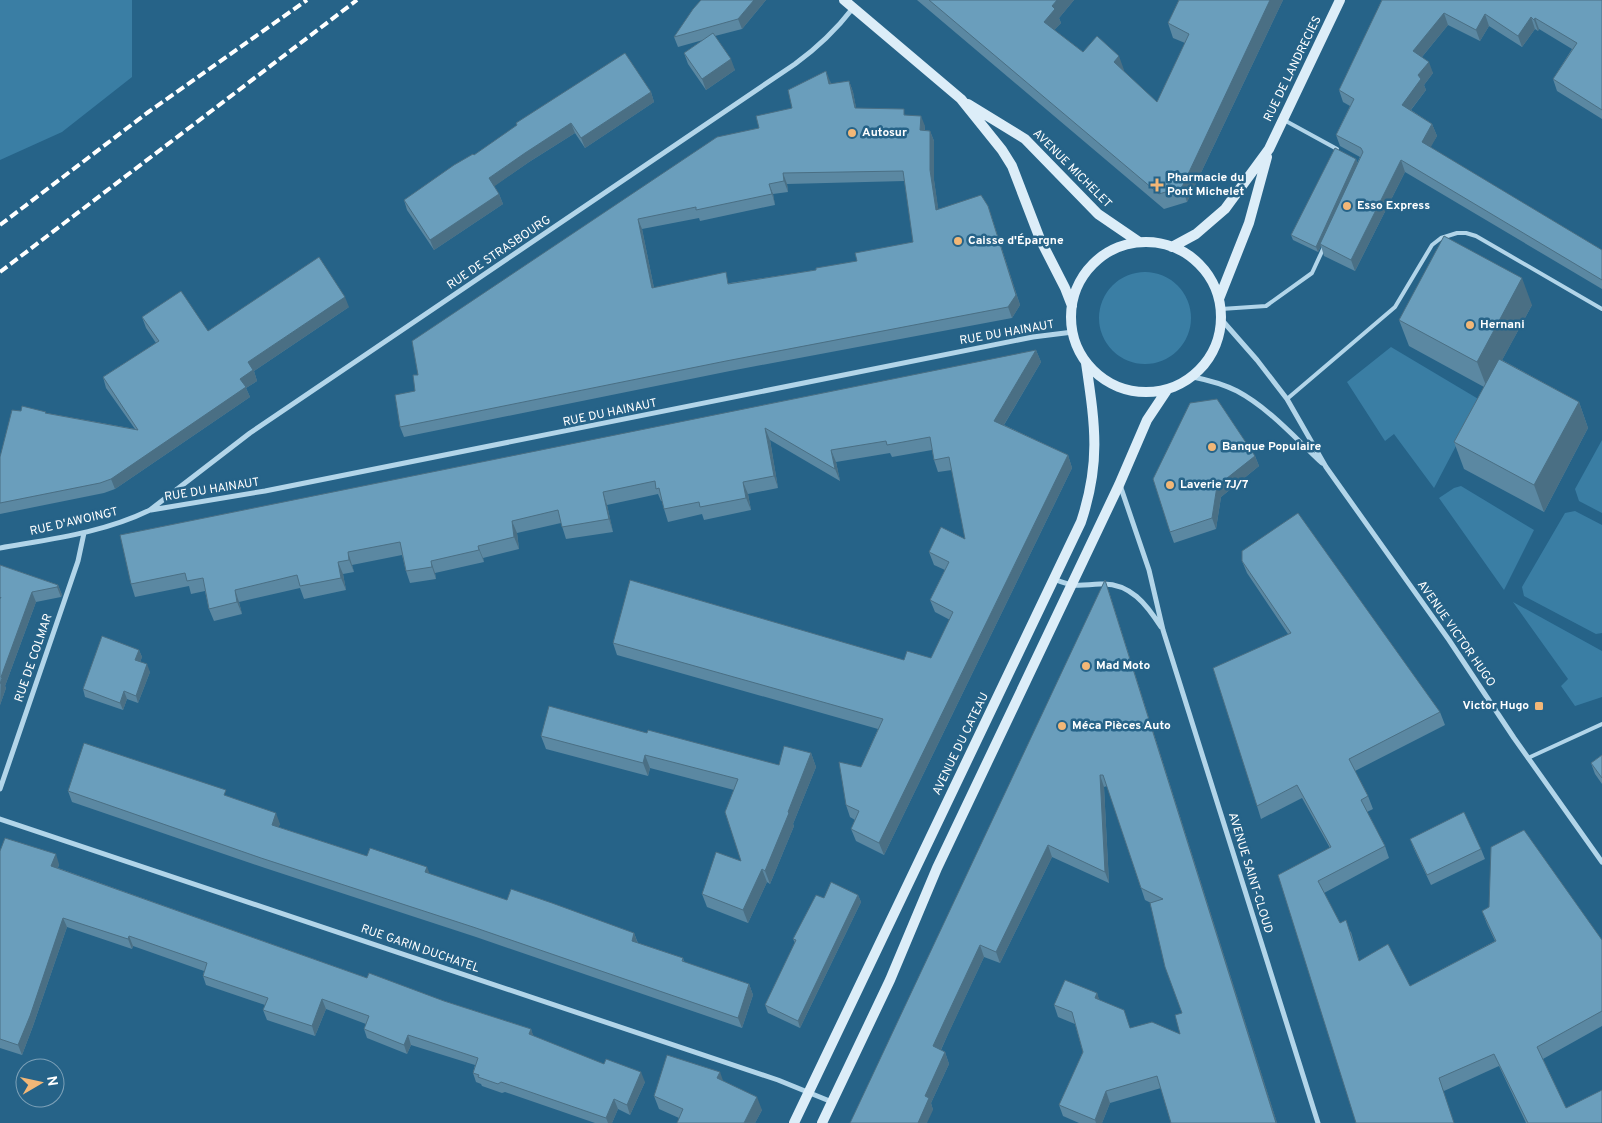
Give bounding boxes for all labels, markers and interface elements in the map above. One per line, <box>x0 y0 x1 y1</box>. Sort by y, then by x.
street label: RUE DE LANDRECIES <box>1260 13 1326 125</box>
place label: Autosur <box>862 125 907 141</box>
street label: AVENUE MICHELET <box>1029 126 1115 212</box>
marker: Autosur <box>846 127 858 139</box>
place label: Pharmacie du Pont Michelet <box>1167 170 1244 200</box>
marker: Pharmacie du Pont Michelet <box>1151 179 1163 191</box>
place label: Esso Express <box>1357 198 1430 214</box>
marker: Esso Express <box>1341 200 1353 212</box>
street label: RUE DE STRASBOURG <box>444 212 554 294</box>
place label: Caisse d'Épargne <box>968 233 1064 249</box>
marker: Caisse d'Épargne <box>952 235 964 247</box>
street label: RUE DU HAINAUT <box>958 317 1056 349</box>
place label: Hernani <box>1480 317 1525 333</box>
marker: Hernani <box>1464 319 1476 331</box>
street label: RUE DU HAINAUT <box>561 395 659 431</box>
place label: Banque Populaire <box>1222 439 1321 455</box>
marker: Banque Populaire <box>1206 441 1218 453</box>
street label: RUE DU HAINAUT <box>163 475 261 505</box>
place label: Laverie 7J/7 <box>1180 477 1249 493</box>
marker: Laverie 7J/7 <box>1164 479 1176 491</box>
street label: RUE D'AWOINGT <box>28 504 120 540</box>
street label: AVENUE VICTOR HUGO <box>1413 578 1499 690</box>
street label: RUE DE COLMAR <box>11 612 57 704</box>
place label: Mad Moto <box>1096 658 1150 674</box>
marker: Mad Moto <box>1080 660 1092 672</box>
street label: AVENUE DU CATEAU <box>929 690 993 798</box>
place label: Victor Hugo <box>1462 698 1529 714</box>
marker: Victor Hugo <box>1533 700 1545 712</box>
place label: Méca Pièces Auto <box>1072 718 1171 734</box>
marker: Méca Pièces Auto <box>1056 720 1068 732</box>
street label: AVENUE SAINT-CLOUD <box>1224 810 1276 936</box>
street label: RUE GARIN DUCHATEL <box>359 921 482 977</box>
north arrow <box>15 1058 65 1108</box>
text: N <box>42 1075 61 1088</box>

